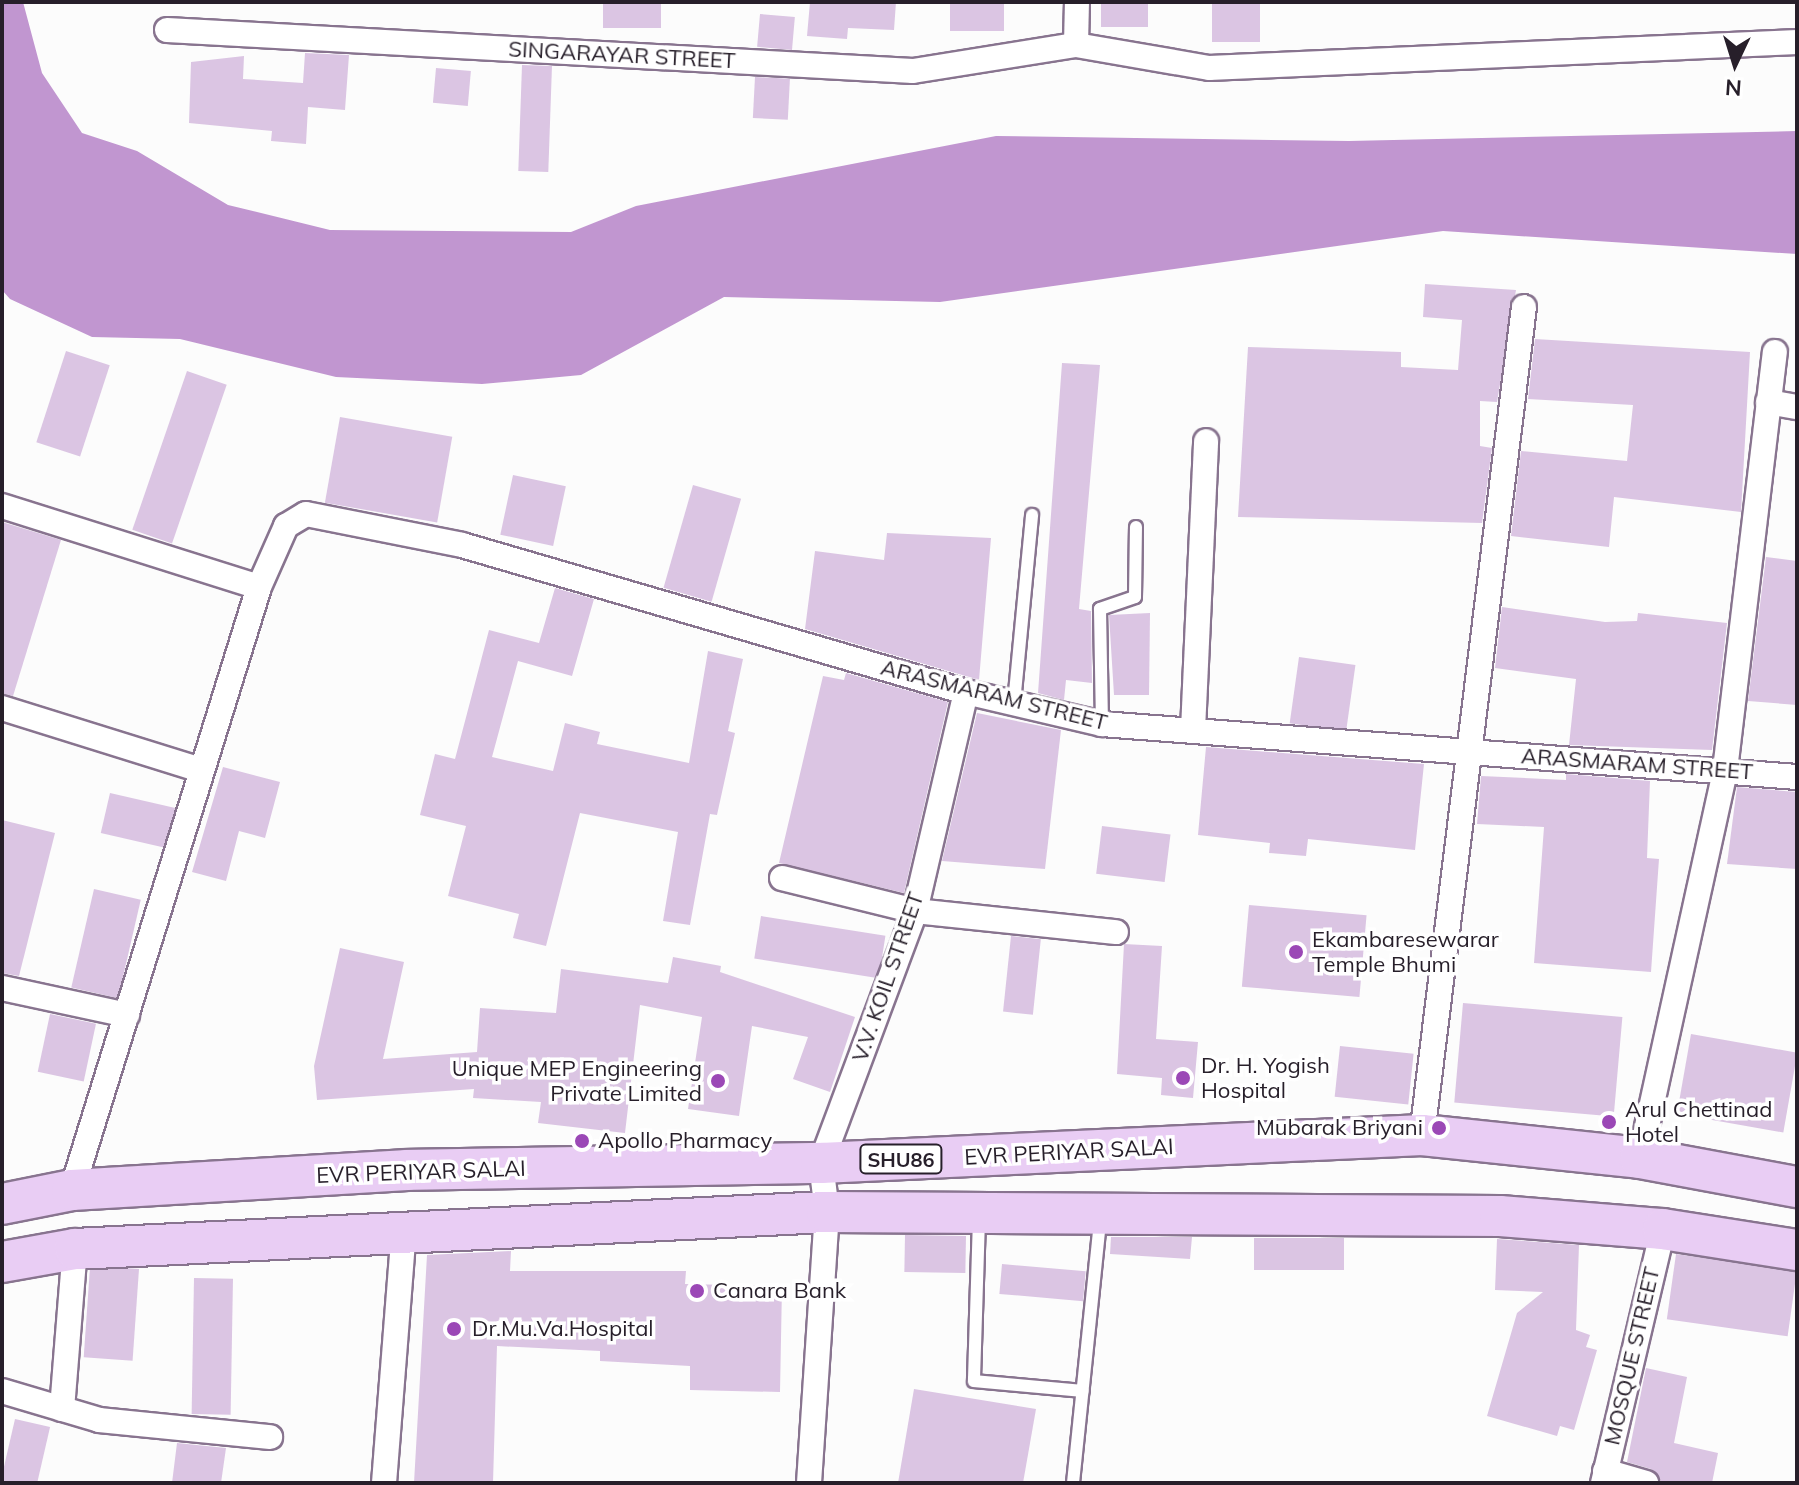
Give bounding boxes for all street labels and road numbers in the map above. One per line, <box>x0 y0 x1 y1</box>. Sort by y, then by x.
street label: SINGARAYAR STREET <box>508 36 736 74</box>
street label: ARASMARAM STREET <box>878 654 1110 736</box>
street label: ARASMARAM STREET <box>1520 743 1754 785</box>
street label: V.V. KOIL STREET <box>847 889 929 1065</box>
street label: EVR PERIYAR SALAI <box>964 1133 1174 1171</box>
road number: SHU86 <box>859 1143 943 1175</box>
street label: EVR PERIYAR SALAI <box>316 1155 526 1189</box>
street label: MOSQUE STREET <box>1599 1264 1665 1448</box>

